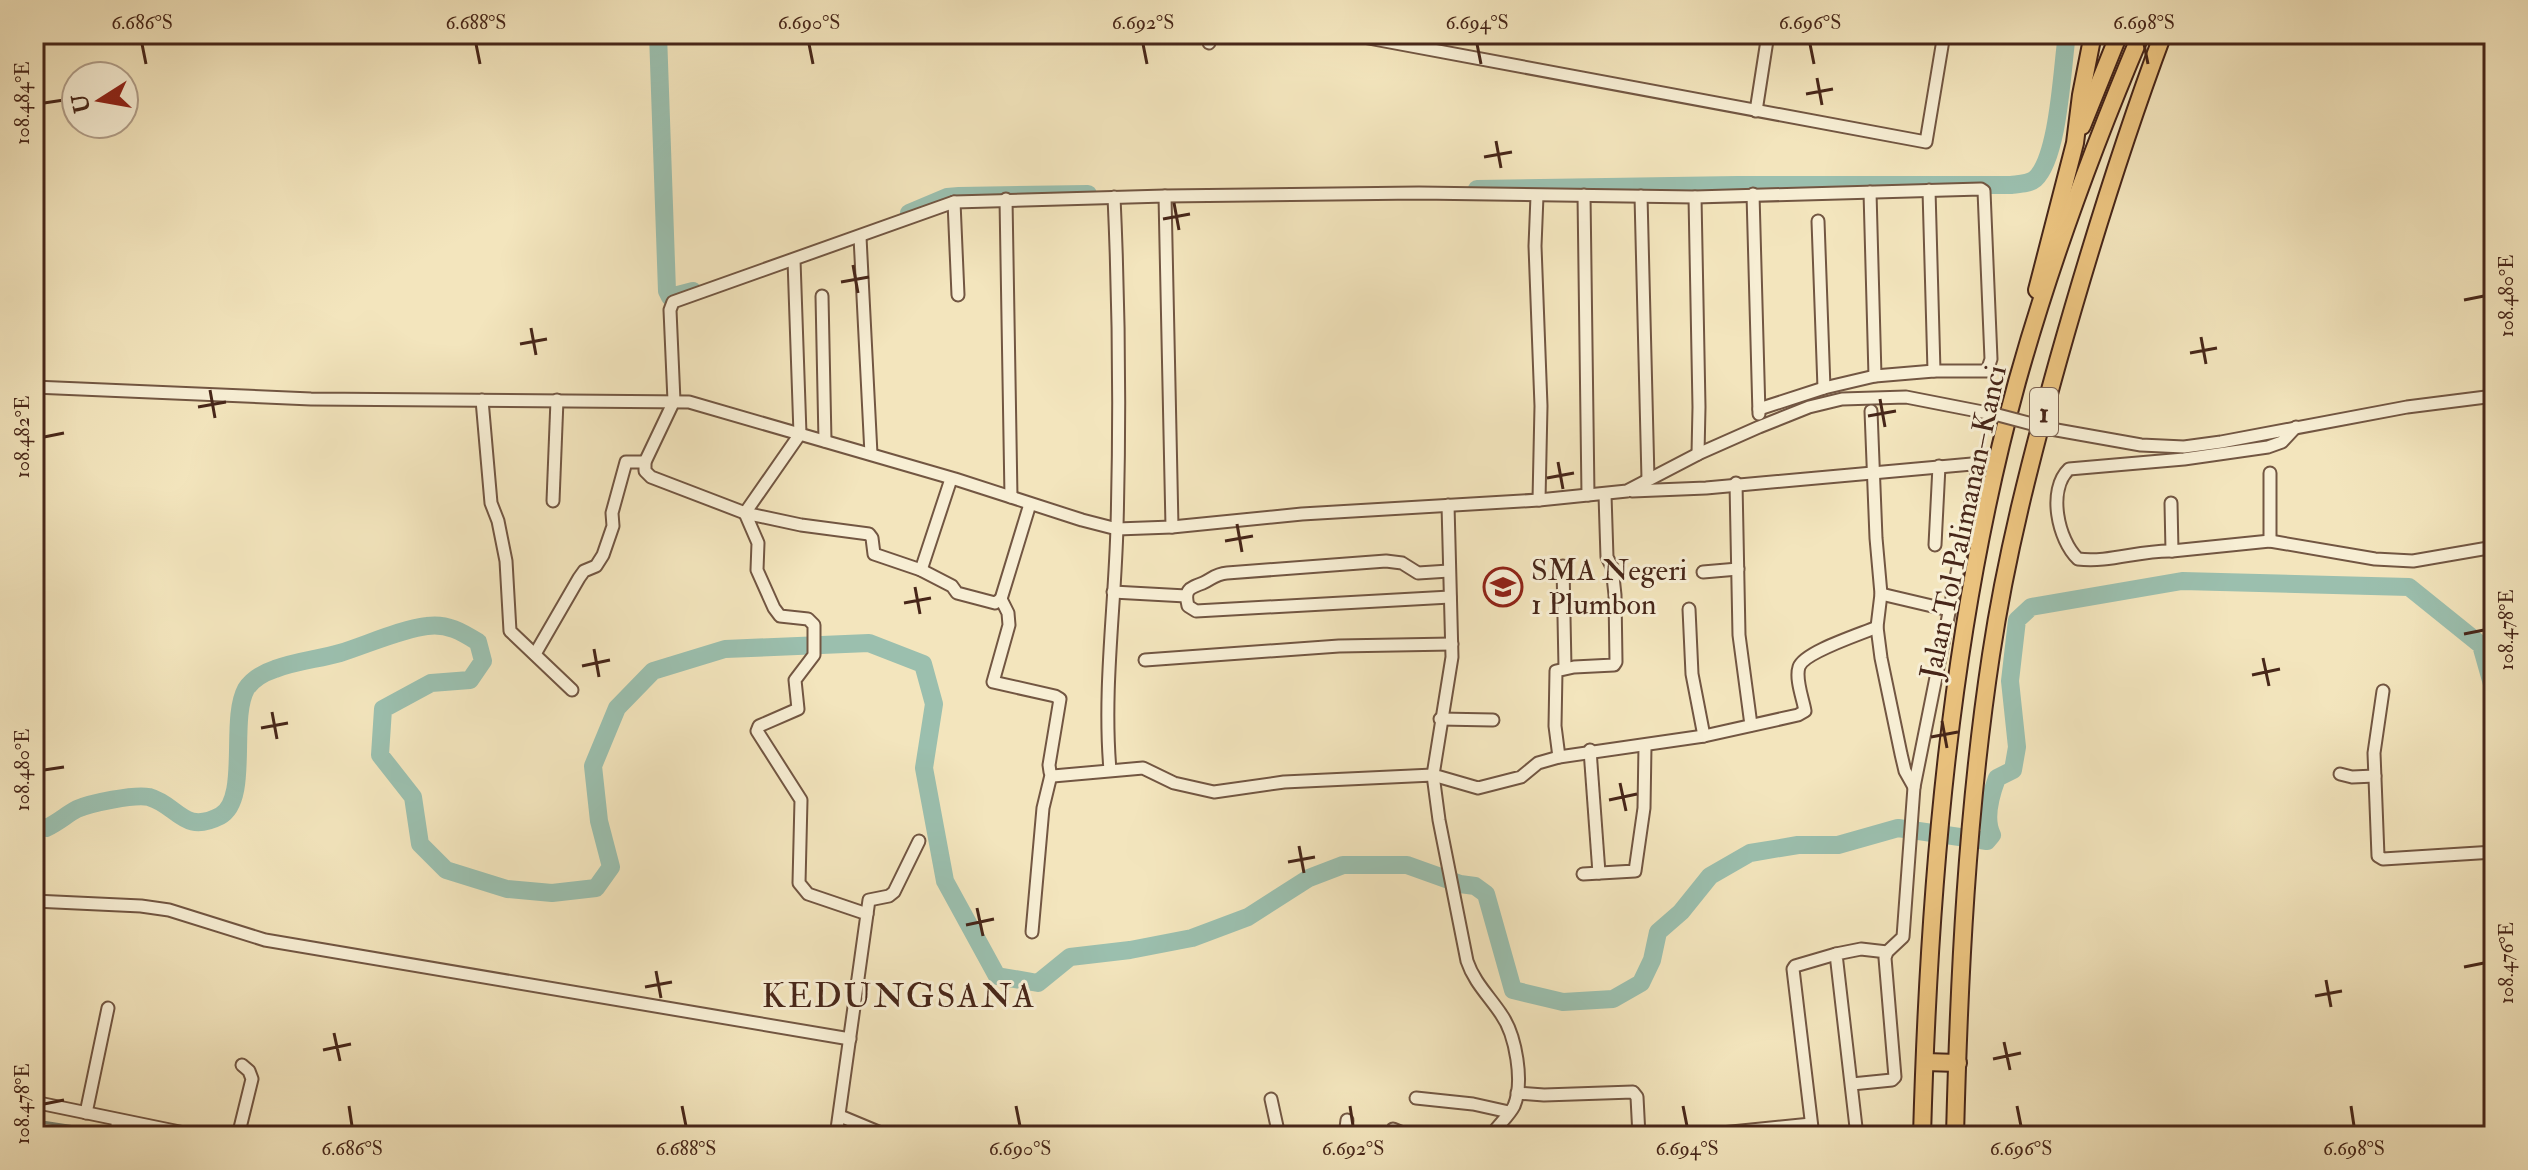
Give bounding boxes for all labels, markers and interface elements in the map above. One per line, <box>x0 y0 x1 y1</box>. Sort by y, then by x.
text: 6.686°S <box>111 10 173 35</box>
text: 6.688°S <box>446 10 507 35</box>
text: 6.690°S <box>778 10 840 35</box>
text: 6.692°S <box>1112 10 1174 35</box>
text: 6.694°S <box>1445 10 1509 35</box>
text: 6.696°S <box>1779 10 1841 35</box>
text: 6.698°S <box>2113 10 2175 35</box>
north arrow <box>60 60 140 140</box>
text: 108.484°E <box>10 61 35 145</box>
text: U <box>66 91 97 115</box>
text: 108.480°E <box>2494 255 2519 337</box>
street label: Jalan Tol Palimanan–Kanci <box>1912 362 2015 683</box>
road number: 1 <box>2030 388 2058 436</box>
text: 108.482°E <box>10 396 35 478</box>
place label: SMA Negeri 1 Plumbon <box>1531 552 1687 623</box>
school or university icon: SMA Negeri 1 Plumbon <box>1482 566 1524 608</box>
text: 108.478°E <box>2494 589 2519 671</box>
text: 108.480°E <box>10 729 35 811</box>
text: 108.476°E <box>2494 922 2519 1004</box>
district label: KEDUNGSANA <box>762 975 1036 1018</box>
text: 108.478°E <box>10 1063 35 1145</box>
text: 6.686°S <box>321 1136 383 1161</box>
text: 6.688°S <box>656 1136 717 1161</box>
text: 6.690°S <box>989 1136 1051 1161</box>
text: 6.692°S <box>1322 1136 1384 1161</box>
text: 6.694°S <box>1655 1136 1719 1161</box>
text: 6.696°S <box>1990 1136 2052 1161</box>
text: 6.698°S <box>2323 1136 2385 1161</box>

